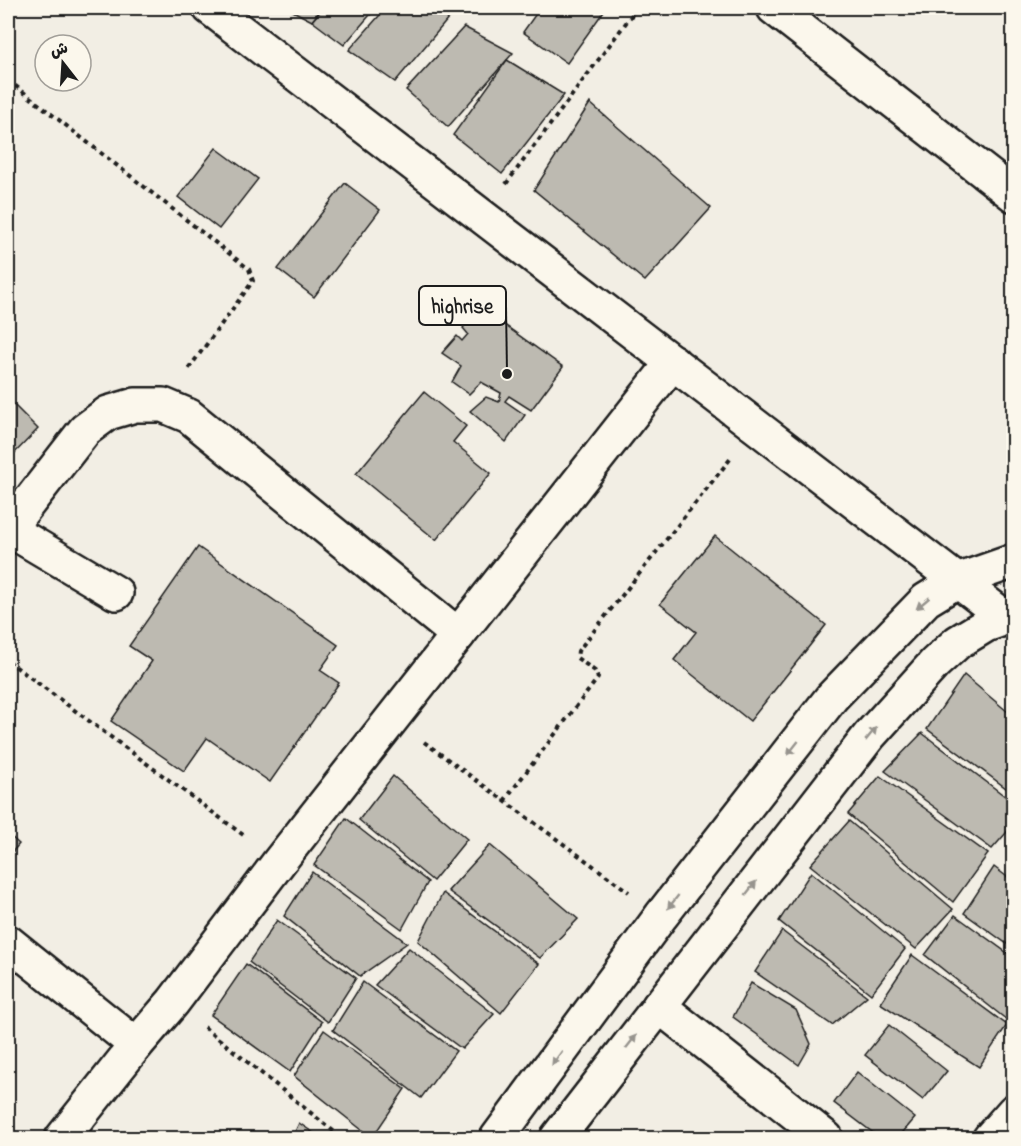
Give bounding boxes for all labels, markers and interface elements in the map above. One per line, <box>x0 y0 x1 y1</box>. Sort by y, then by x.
north arrow <box>33 33 93 93</box>
text: ش <box>47 37 71 65</box>
callout: highrise <box>419 286 506 325</box>
text: highrise <box>431 293 494 325</box>
one-way arrow <box>915 597 931 610</box>
one-way arrow <box>864 727 877 742</box>
one-way arrow <box>786 740 799 756</box>
one-way arrow <box>744 880 757 896</box>
one-way arrow <box>667 893 679 909</box>
one-way arrow <box>625 1034 638 1050</box>
one-way arrow <box>551 1050 563 1066</box>

